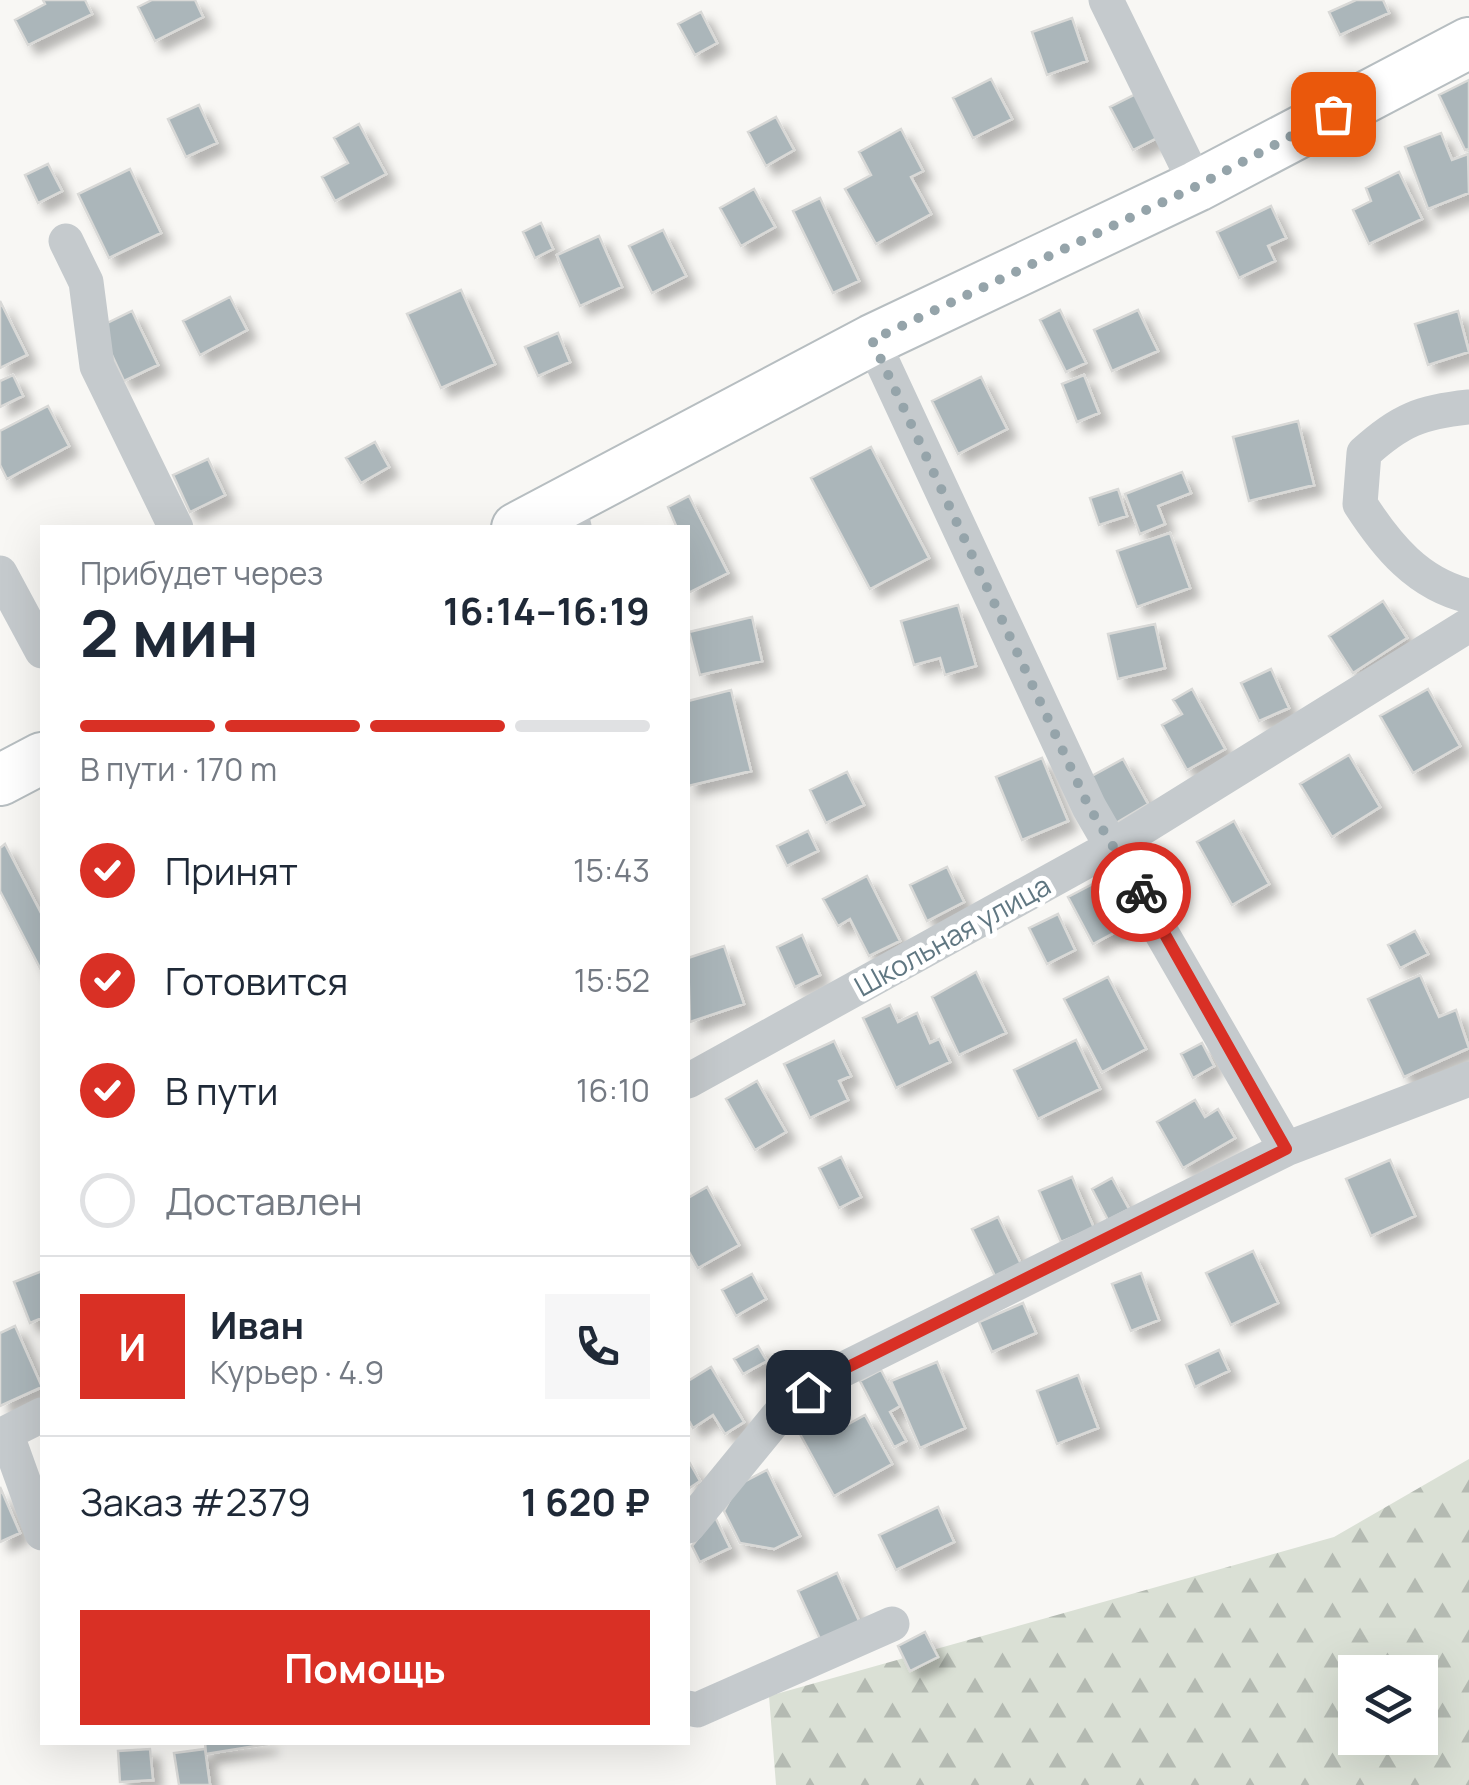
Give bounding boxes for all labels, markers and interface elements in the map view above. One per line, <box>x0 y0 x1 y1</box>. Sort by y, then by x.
pin <box>1291 72 1376 157</box>
icon: bag <box>1306 87 1361 142</box>
text: Прибудет через <box>80 551 323 595</box>
text: 16:14–16:19 <box>443 584 650 636</box>
text: 2 мин <box>80 588 259 677</box>
text: В пути · 170 m <box>80 747 277 791</box>
courier <box>1091 842 1191 942</box>
icon: check <box>80 843 135 898</box>
text: Принят <box>165 844 298 896</box>
text: 15:43 <box>573 848 650 892</box>
street label: Школьная улица <box>847 865 1057 1005</box>
icon: bike <box>1114 865 1169 920</box>
icon: check <box>80 953 135 1008</box>
text: Готовится <box>165 954 348 1006</box>
text: 15:52 <box>574 958 650 1002</box>
icon: check <box>80 1063 135 1118</box>
text: В пути <box>165 1064 278 1116</box>
text: 16:10 <box>576 1068 650 1112</box>
text: Доставлен <box>165 1174 363 1226</box>
button: phone <box>545 1294 650 1399</box>
text: Иван <box>210 1298 304 1350</box>
text: И <box>119 1320 146 1372</box>
text: Курьер · 4.9 <box>210 1350 384 1394</box>
pin <box>766 1350 851 1435</box>
icon: home <box>781 1365 836 1420</box>
text: Заказ #2379 <box>80 1475 311 1527</box>
text: 1 620 ₽ <box>521 1475 650 1527</box>
button: Помощь <box>80 1610 650 1725</box>
map controls <box>1338 1655 1438 1755</box>
button: layers <box>1338 1655 1438 1755</box>

